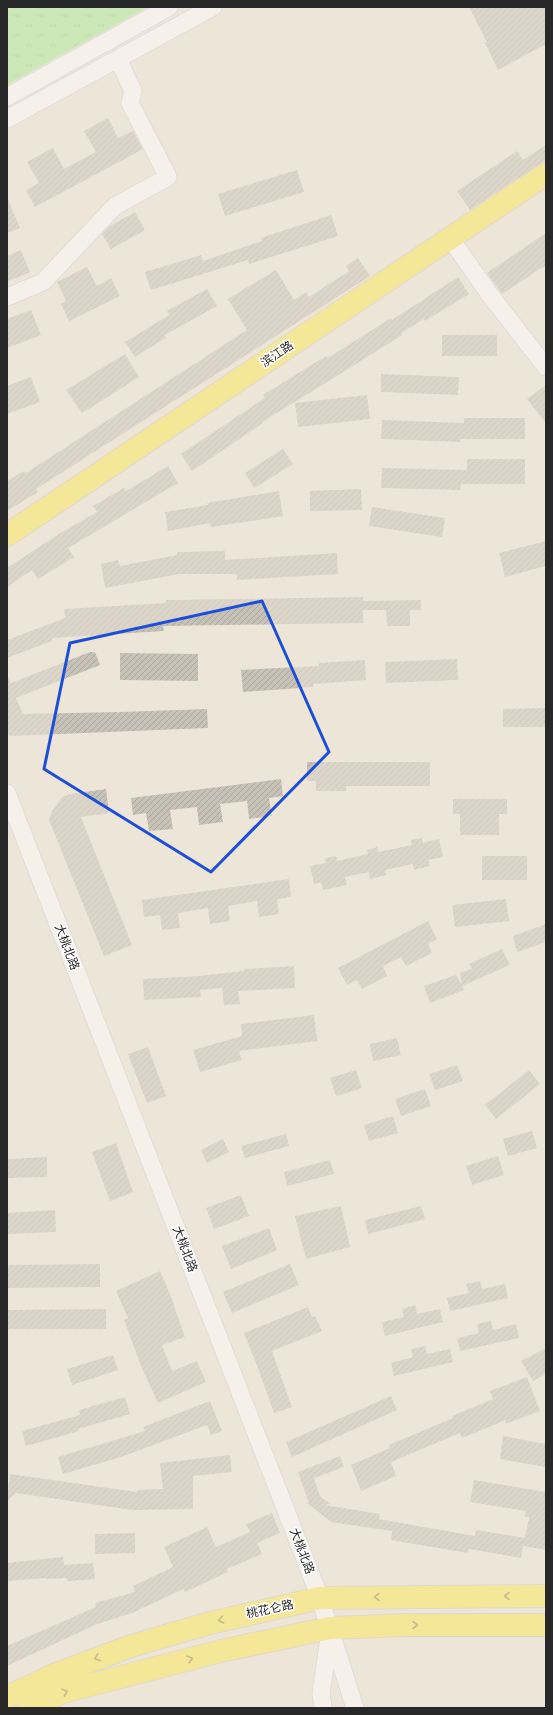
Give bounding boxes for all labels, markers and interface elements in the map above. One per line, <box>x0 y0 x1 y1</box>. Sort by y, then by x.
street label: 滨江路 <box>258 337 296 371</box>
street label: 大桃北路 <box>51 922 83 972</box>
street label: 大桃北路 <box>169 1224 201 1274</box>
street label: 大桃北路 <box>286 1526 318 1576</box>
one-way arrow <box>504 1592 510 1600</box>
one-way arrow <box>374 1593 380 1601</box>
street label: 桃花仑路 <box>245 1596 295 1622</box>
one-way arrow <box>218 1616 225 1624</box>
one-way arrow <box>412 1621 418 1629</box>
one-way arrow <box>94 1654 101 1662</box>
one-way arrow <box>187 1655 193 1663</box>
one-way arrow <box>61 1688 68 1697</box>

